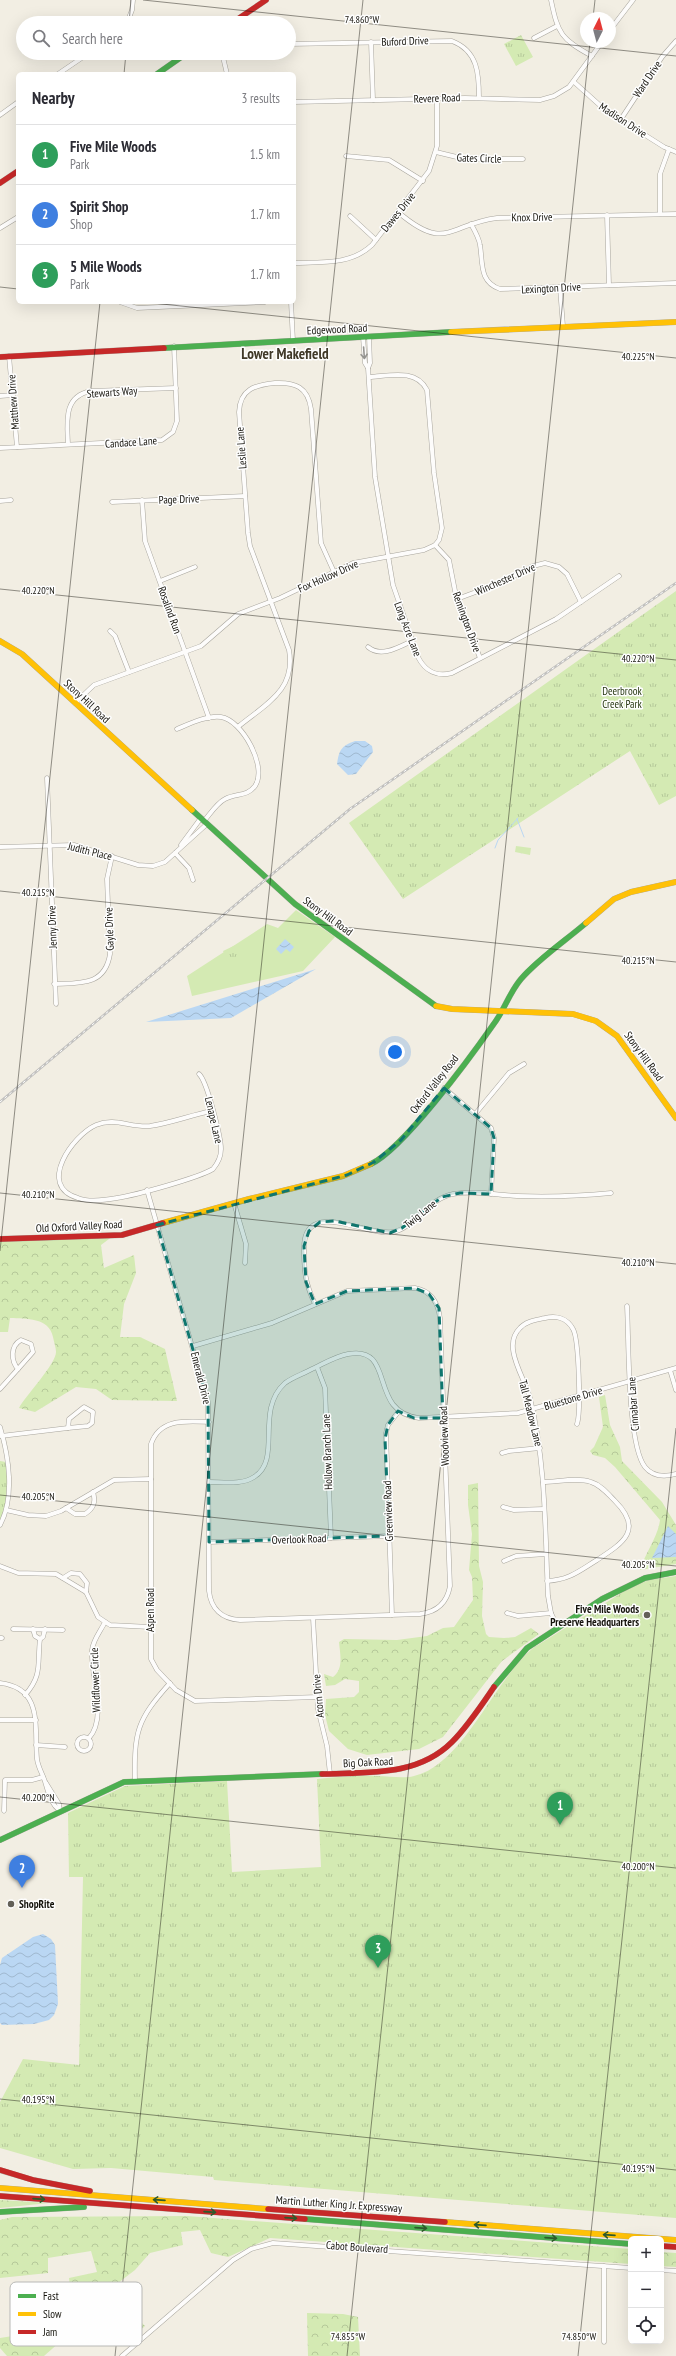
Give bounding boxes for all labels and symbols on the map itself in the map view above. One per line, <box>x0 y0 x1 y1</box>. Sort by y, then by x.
north arrow <box>580 12 616 48</box>
text: 74.860°W <box>345 13 379 26</box>
street label: Buford Drive <box>381 33 429 49</box>
street label: Ward Drive <box>630 57 665 100</box>
street label: Revere Road <box>413 90 461 106</box>
street label: Madison Drive <box>596 99 650 141</box>
street label: Gates Circle <box>456 150 502 166</box>
street label: Dawes Drive <box>378 189 419 235</box>
street label: Knox Drive <box>511 210 553 224</box>
street label: Lexington Drive <box>521 279 582 297</box>
street label: Edgewood Road <box>306 320 368 338</box>
district label: Lower Makefield <box>241 344 329 363</box>
one-way arrow <box>361 346 368 359</box>
text: 40.225°N <box>621 350 655 363</box>
street label: Matthew Drive <box>4 373 22 430</box>
street label: Stewarts Way <box>86 383 139 401</box>
street label: Leslie Lane <box>233 426 249 470</box>
street label: Candace Lane <box>105 433 158 451</box>
street label: Page Drive <box>158 491 200 507</box>
street label: Fox Hollow Drive <box>296 556 361 596</box>
street label: Winchester Drive <box>473 559 538 599</box>
text: 40.220°N <box>21 584 55 597</box>
street label: Rosalind Run <box>155 584 185 636</box>
street label: Remington Drive <box>450 590 485 655</box>
street label: Long Acre Lane <box>391 600 425 659</box>
text: 40.220°N <box>621 652 655 665</box>
street label: Stony Hill Road <box>61 676 113 726</box>
park label: Deerbrook Creek Park <box>602 684 643 711</box>
street label: Judith Place <box>66 839 114 863</box>
text: 40.215°N <box>21 886 55 899</box>
street label: Stony Hill Road <box>300 893 356 939</box>
street label: Jenny Drive <box>44 905 60 950</box>
street label: Gayle Drive <box>101 907 117 951</box>
text: 40.215°N <box>621 954 655 967</box>
street label: Stony Hill Road <box>621 1028 667 1084</box>
your location <box>385 1042 405 1062</box>
street label: Oxford Valley Road <box>407 1052 462 1116</box>
street label: Lenape Lane <box>202 1095 226 1145</box>
text: 40.210°N <box>21 1188 55 1201</box>
street label: Twig Lane <box>401 1196 439 1231</box>
street label: Old Oxford Valley Road <box>35 1217 123 1235</box>
text: 40.210°N <box>621 1256 655 1269</box>
street label: Emerald Drive <box>188 1350 214 1406</box>
street label: Cinnabar Lane <box>624 1376 642 1432</box>
street label: Tall Meadow Lane <box>516 1378 546 1448</box>
street label: Bluestone Drive <box>542 1383 604 1413</box>
street label: Woodview Road <box>436 1406 452 1466</box>
street label: Hollow Branch Lane <box>319 1413 335 1490</box>
street label: Greenview Road <box>380 1480 396 1542</box>
text: 40.205°N <box>21 1490 55 1503</box>
street label: Overlook Road <box>271 1531 327 1547</box>
text: 40.205°N <box>621 1558 655 1571</box>
street label: Aspen Road <box>143 1588 157 1632</box>
place label: Five Mile Woods Preserve Headquarters <box>550 1602 639 1629</box>
marker: Five Mile Woods Preserve Headquarters <box>642 1610 652 1620</box>
street label: Wildflower Circle <box>87 1647 103 1713</box>
street label: Acorn Drive <box>309 1673 327 1718</box>
street label: Big Oak Road <box>343 1754 394 1770</box>
text: 40.200°N <box>21 1791 55 1804</box>
pin: 1 <box>547 1792 573 1825</box>
pin: 2 <box>9 1855 35 1888</box>
text: 40.200°N <box>621 1860 655 1873</box>
place label: ShopRite <box>19 1897 55 1911</box>
marker: ShopRite <box>6 1899 16 1909</box>
pin: 3 <box>365 1935 391 1968</box>
text: 40.195°N <box>21 2093 55 2106</box>
text: 40.195°N <box>621 2162 655 2175</box>
street label: Martin Luther King Jr. Expressway <box>275 2193 404 2215</box>
one-way arrow <box>32 2195 45 2202</box>
one-way arrow <box>153 2197 166 2204</box>
one-way arrow <box>203 2208 216 2215</box>
one-way arrow <box>284 2214 297 2221</box>
one-way arrow <box>474 2221 487 2228</box>
one-way arrow <box>414 2224 427 2231</box>
one-way arrow <box>603 2231 616 2238</box>
one-way arrow <box>544 2234 557 2241</box>
street label: Cabot Boulevard <box>325 2238 389 2256</box>
legend <box>10 2282 142 2346</box>
text: Fast <box>43 2289 59 2303</box>
text: Slow <box>43 2307 62 2321</box>
text: Jam <box>42 2325 57 2339</box>
text: 74.855°W <box>331 2330 365 2343</box>
text: 74.850°W <box>562 2330 596 2343</box>

